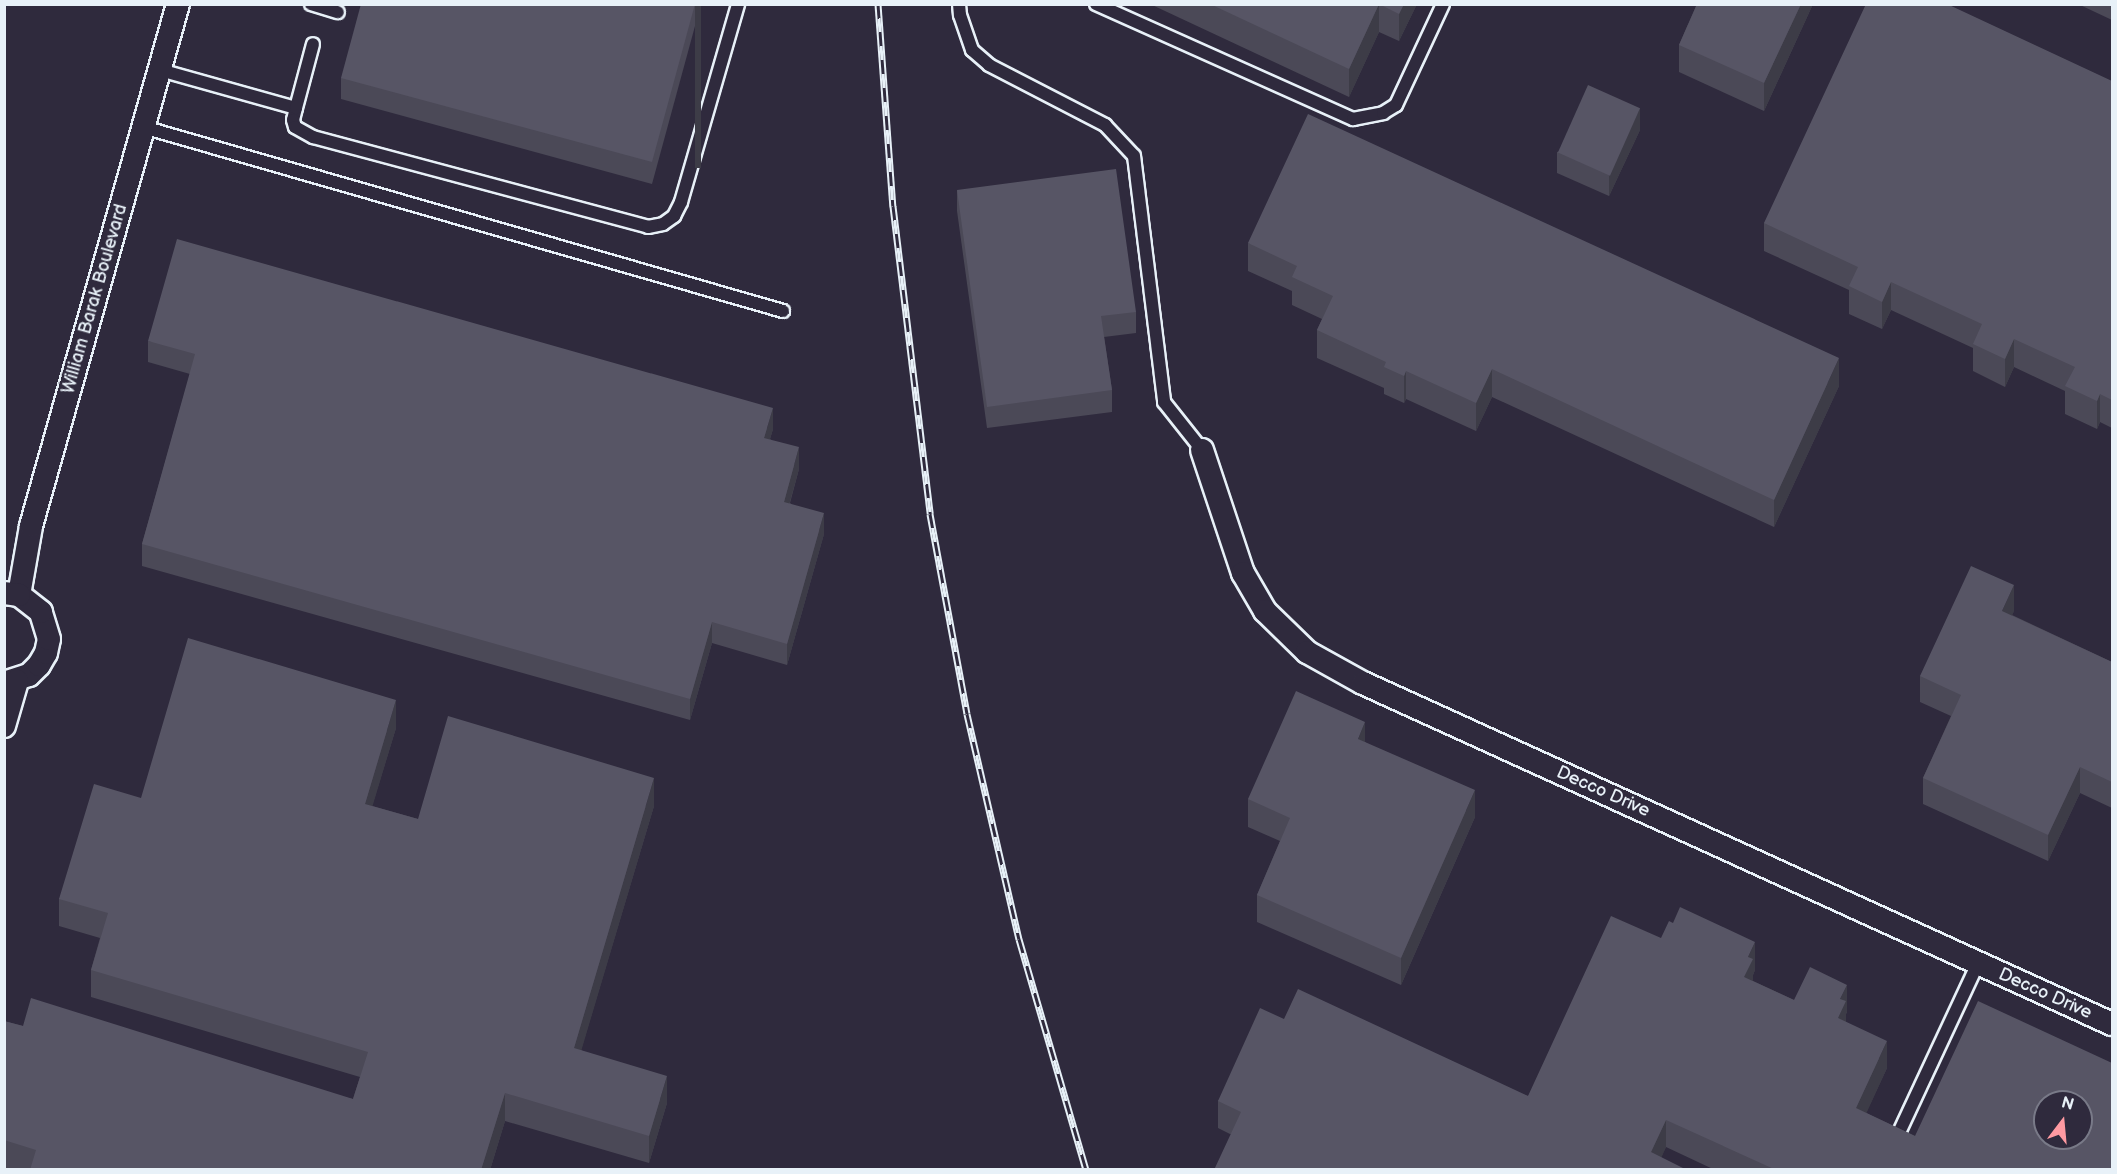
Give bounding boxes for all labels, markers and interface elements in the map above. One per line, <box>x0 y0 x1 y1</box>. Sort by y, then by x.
street label: William Barak Boulevard <box>58 202 132 396</box>
street label: Decco Drive <box>1553 762 1653 822</box>
street label: Decco Drive <box>1995 964 2095 1024</box>
north arrow <box>2033 1090 2093 1150</box>
text: N <box>2059 1093 2076 1115</box>

